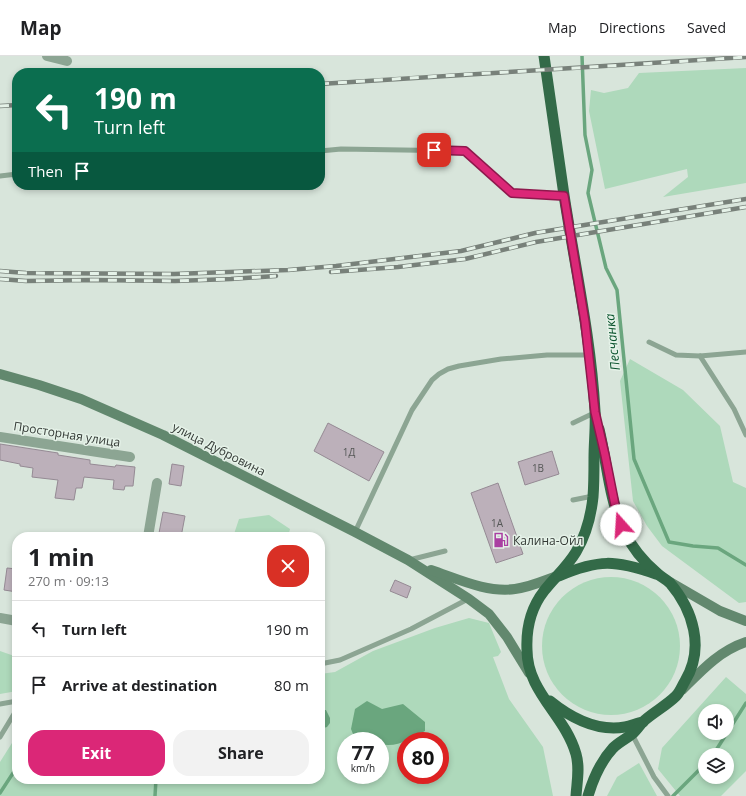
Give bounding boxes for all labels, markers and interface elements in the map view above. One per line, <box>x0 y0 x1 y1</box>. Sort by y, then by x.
text: Map <box>20 15 61 41</box>
text: Map <box>548 18 577 37</box>
text: Directions <box>599 18 665 37</box>
text: Saved <box>687 18 726 37</box>
text: 190 m <box>94 79 177 117</box>
icon: left <box>28 84 80 136</box>
text: Turn left <box>94 115 165 139</box>
pin <box>417 133 451 167</box>
icon: arrive <box>423 139 445 161</box>
icon: arrive <box>71 160 93 182</box>
text: Then <box>28 161 63 181</box>
water label: Песчанка <box>600 312 624 371</box>
street label: Просторная улица <box>12 417 122 451</box>
street label: улица Дубровина <box>169 418 269 480</box>
house number: 1Д <box>343 445 355 459</box>
house number: 1В <box>532 461 544 475</box>
position arrow <box>600 504 642 546</box>
house number: 1А <box>491 516 504 530</box>
fuel station icon: Калина-Ойл <box>492 531 510 549</box>
place label: Калина-Ойл <box>513 532 583 549</box>
text: 1 min <box>28 540 95 573</box>
button: close <box>267 545 309 587</box>
text: 270 m · 09:13 <box>28 572 109 590</box>
icon: left <box>28 618 50 640</box>
text: Turn left <box>62 619 127 639</box>
text: 190 m <box>265 619 309 639</box>
icon: arrive <box>28 674 50 696</box>
text: Arrive at destination <box>62 675 217 695</box>
text: 80 m <box>274 675 309 695</box>
map controls <box>698 704 734 784</box>
button: sound <box>698 704 734 740</box>
button: Exit <box>28 730 165 776</box>
button: Share <box>173 730 309 776</box>
speed limit sign: 80 <box>397 732 449 784</box>
text: 77 <box>352 739 374 766</box>
button: layers <box>698 748 734 784</box>
text: km/h <box>351 761 375 775</box>

